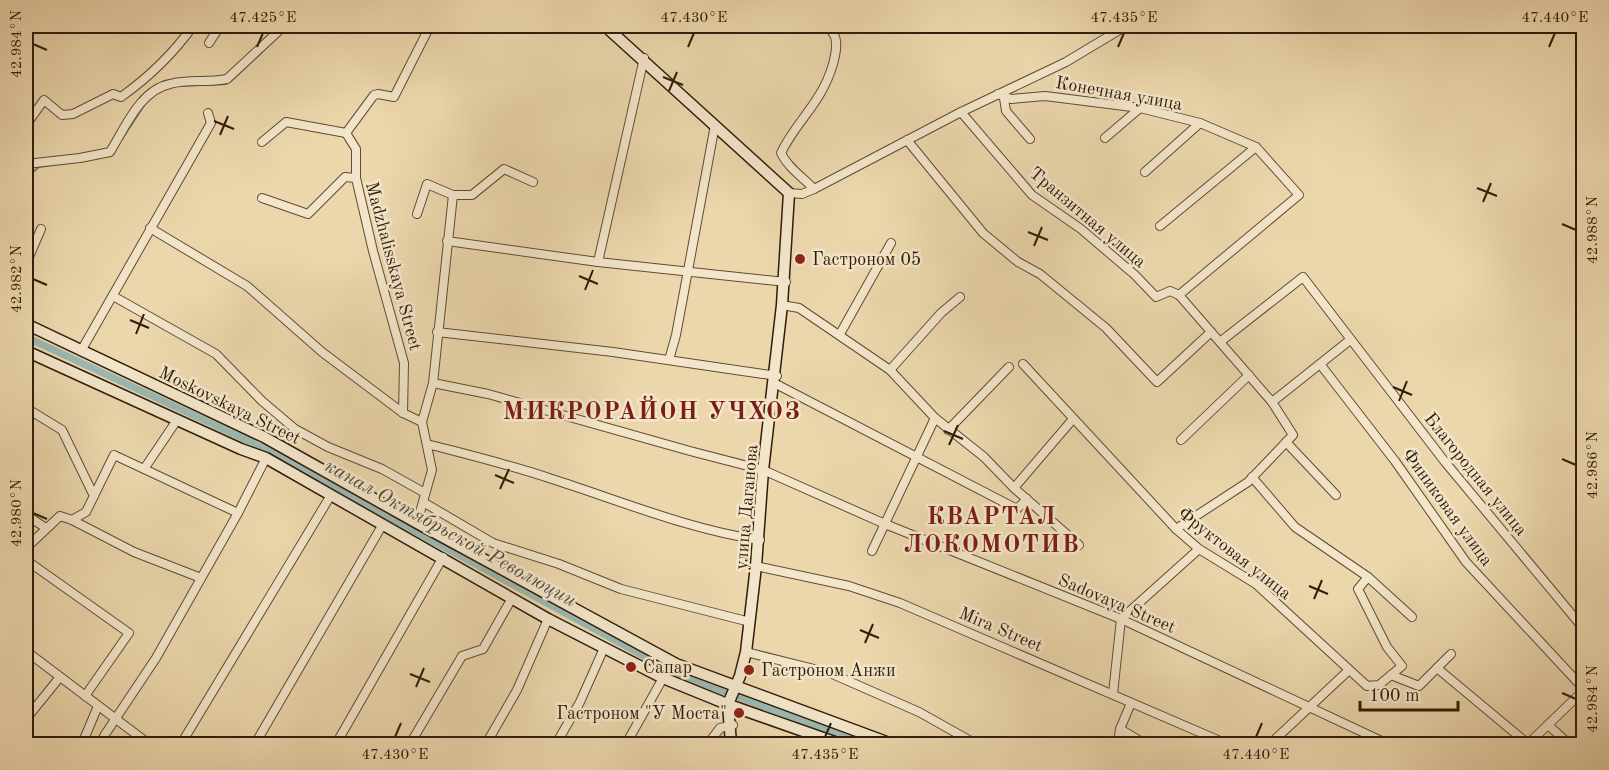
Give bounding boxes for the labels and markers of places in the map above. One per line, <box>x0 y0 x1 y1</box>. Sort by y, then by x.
place label: Гастроном 05 <box>812 251 921 269</box>
marker: Гастроном 05 <box>793 252 807 266</box>
place label: Сапар <box>643 659 692 677</box>
marker: Сапар <box>624 660 638 674</box>
place label: Гастроном Анжи <box>761 662 896 680</box>
marker: Гастроном Анжи <box>742 663 756 677</box>
place label: Гастроном "У Моста" <box>556 705 727 723</box>
marker: Гастроном "У Моста" <box>732 706 746 720</box>

